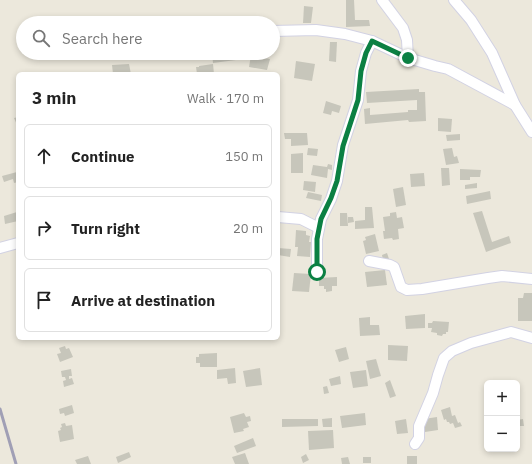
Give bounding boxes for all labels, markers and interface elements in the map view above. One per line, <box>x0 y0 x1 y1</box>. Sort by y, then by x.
search box <box>16 16 280 60</box>
icon: search <box>30 27 52 49</box>
text: Search here <box>62 29 142 48</box>
route end <box>399 49 417 67</box>
text: 3 min <box>32 87 76 109</box>
text: Walk · 170 m <box>187 90 264 107</box>
icon: ahead <box>33 145 55 167</box>
text: Continue <box>71 147 135 166</box>
text: 150 m <box>225 148 263 165</box>
icon: right <box>33 217 55 239</box>
text: Turn right <box>71 219 140 238</box>
text: 20 m <box>233 220 263 237</box>
route start <box>308 263 326 281</box>
icon: arrive <box>33 289 55 311</box>
text: Arrive at destination <box>71 291 215 310</box>
map controls <box>484 380 520 452</box>
button: + <box>484 380 520 416</box>
button: − <box>484 416 520 452</box>

